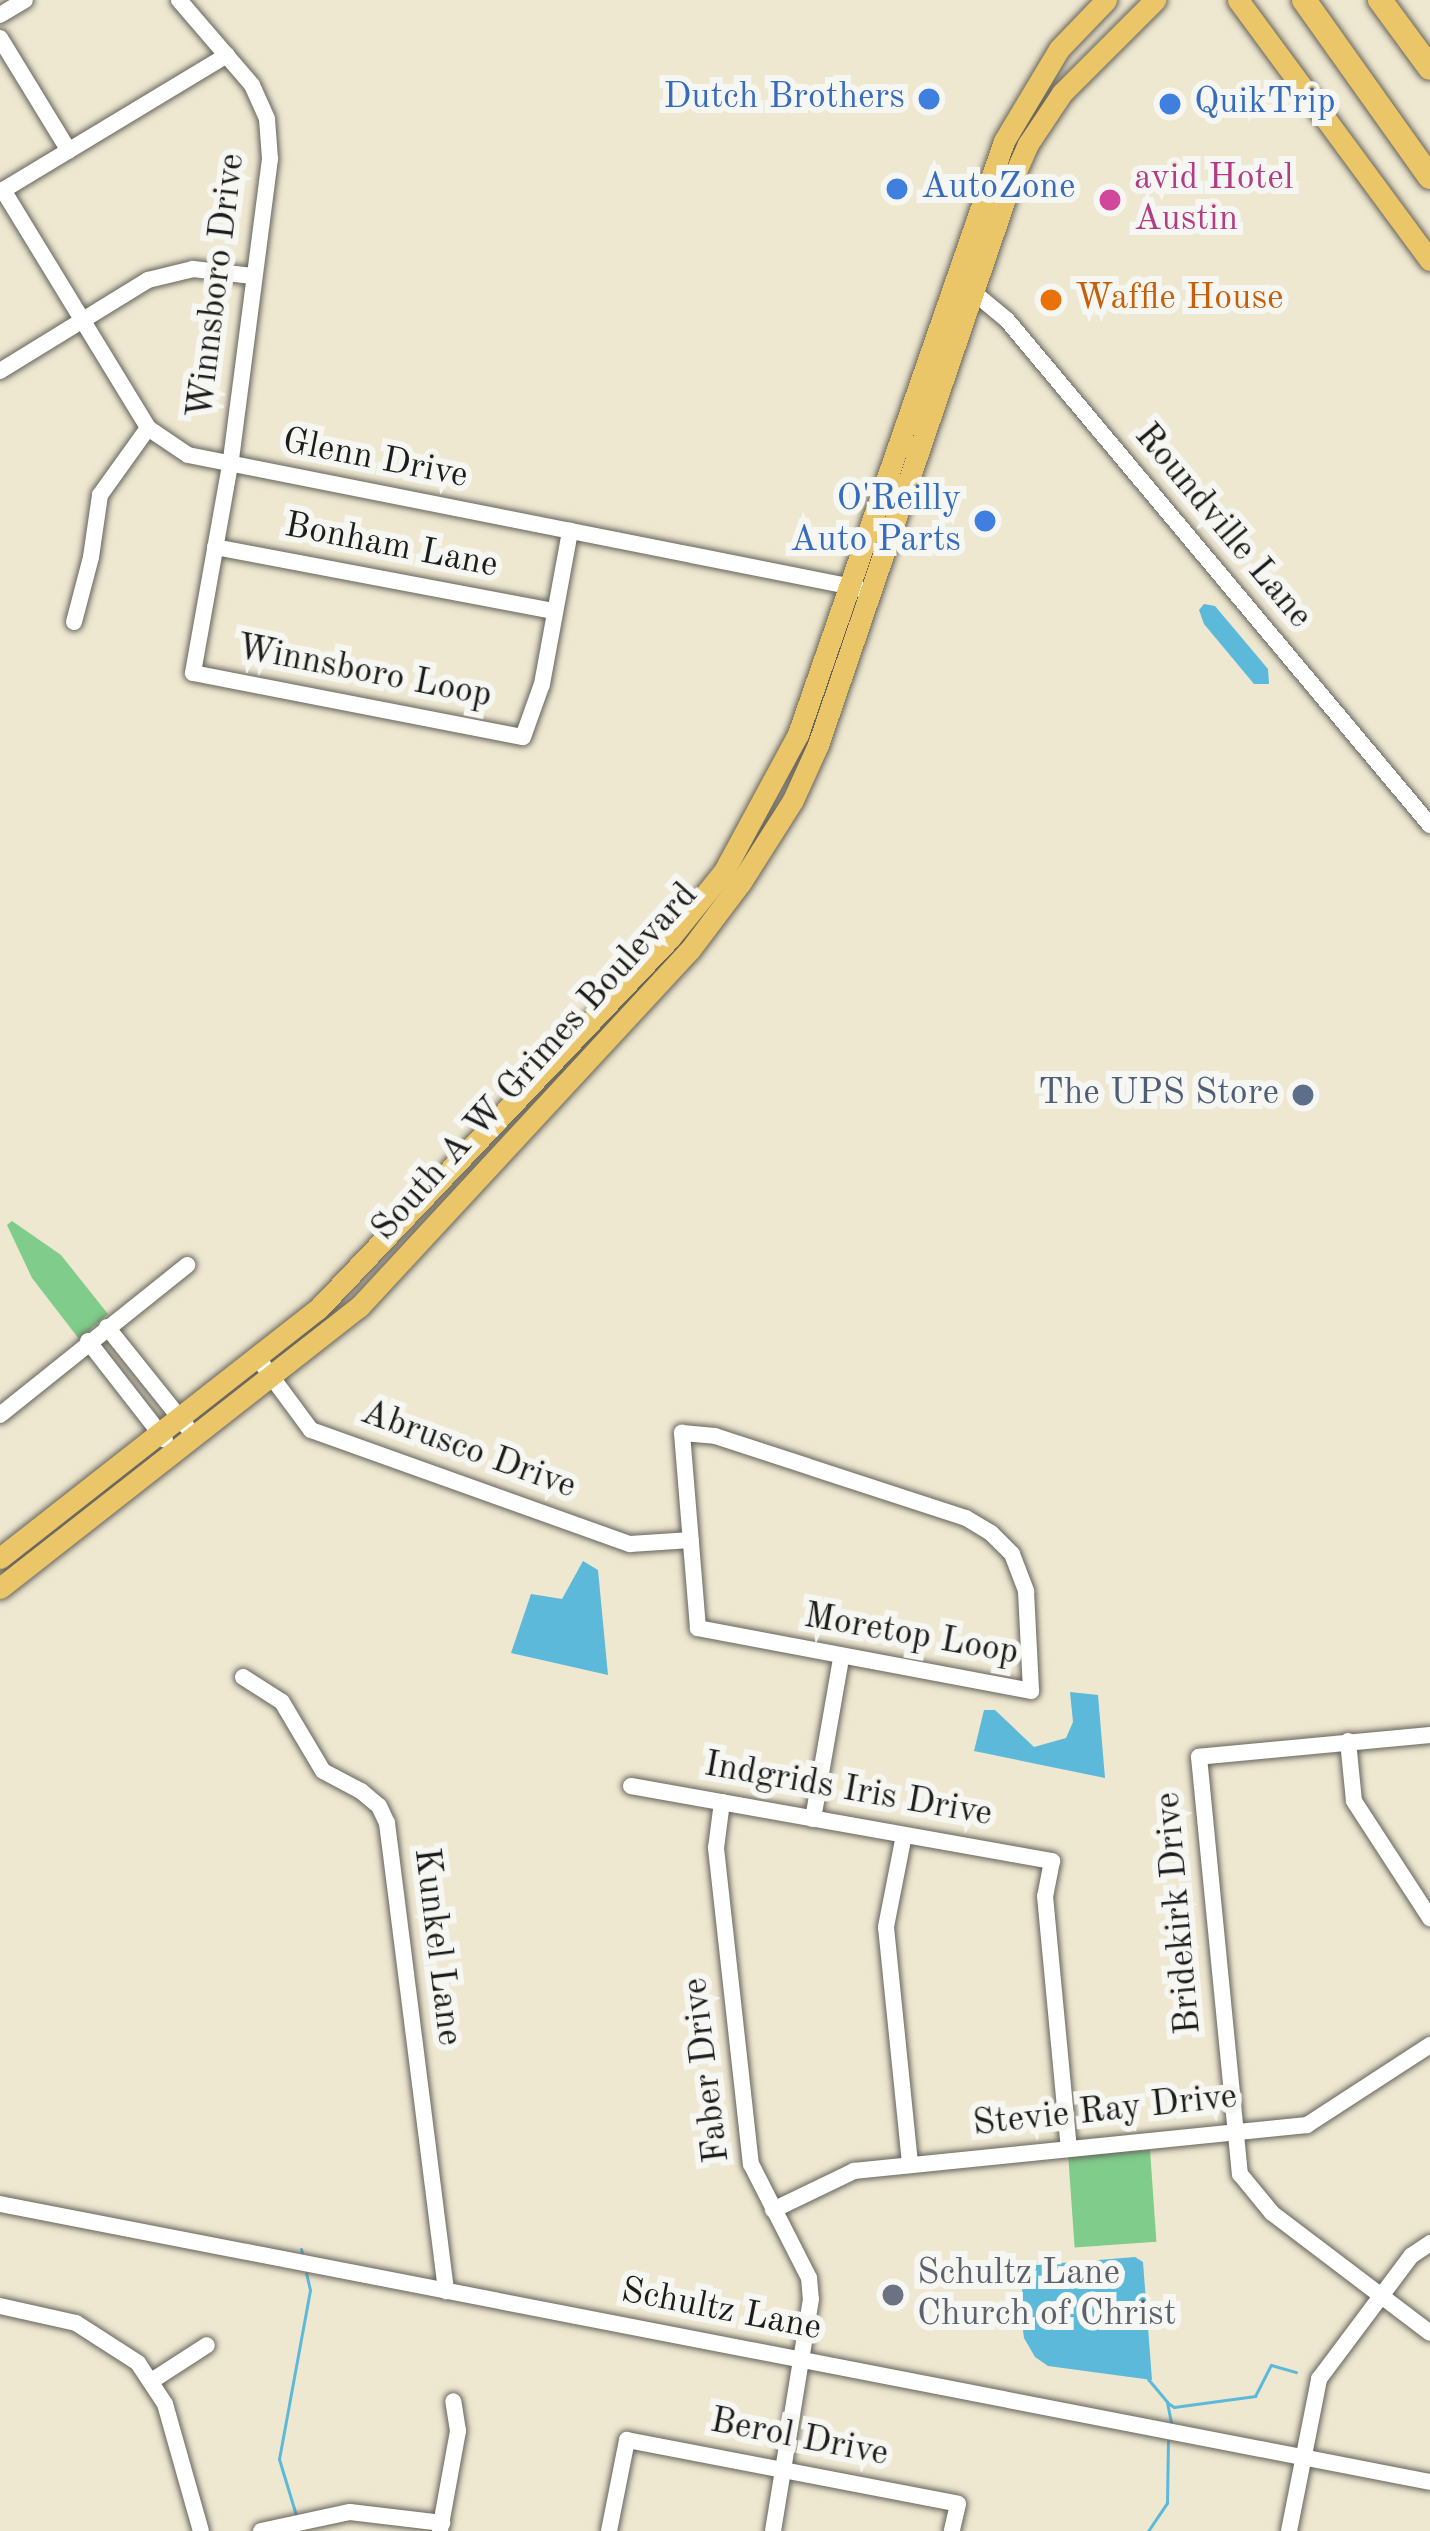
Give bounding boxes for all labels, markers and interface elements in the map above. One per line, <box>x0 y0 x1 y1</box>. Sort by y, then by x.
place label: Dutch Brothers <box>663 77 905 121</box>
place label: QuikTrip <box>1194 82 1336 126</box>
marker: Dutch Brothers <box>916 86 942 112</box>
marker: QuikTrip <box>1157 91 1183 117</box>
street label: Winnsboro Drive <box>180 151 256 421</box>
place label: avid Hotel Austin <box>1134 157 1293 242</box>
place label: AutoZone <box>921 167 1076 211</box>
marker: AutoZone <box>884 176 910 202</box>
marker: avid Hotel Austin <box>1097 187 1123 213</box>
place label: Waffle House <box>1075 278 1284 322</box>
marker: Waffle House <box>1038 287 1064 313</box>
street label: Roundville Lane <box>1124 416 1320 638</box>
street label: Glenn Drive <box>279 421 471 499</box>
place label: O'Reilly Auto Parts <box>790 478 961 563</box>
street label: Bonham Lane <box>281 505 501 589</box>
marker: O'Reilly Auto Parts <box>972 508 998 534</box>
street label: Winnsboro Loop <box>233 627 495 719</box>
street label: South A W Grimes Boulevard <box>364 875 708 1251</box>
place label: The UPS Store <box>1038 1073 1279 1117</box>
marker: The UPS Store <box>1290 1082 1316 1108</box>
street label: Abrusco Drive <box>355 1392 581 1510</box>
street label: Moretop Loop <box>800 1596 1022 1676</box>
street label: Indgrids Iris Drive <box>701 1744 995 1838</box>
street label: Bridekirk Drive <box>1148 1790 1212 2036</box>
street label: Kunkel Lane <box>402 1846 470 2048</box>
street label: Faber Drive <box>675 1975 741 2165</box>
street label: Stevie Ray Drive <box>971 2077 1239 2147</box>
place label: Schultz Lane Church of Christ <box>917 2252 1176 2337</box>
street label: Schultz Lane <box>617 2270 825 2352</box>
marker: Schultz Lane Church of Christ <box>880 2282 906 2308</box>
street label: Berol Drive <box>706 2401 892 2477</box>

